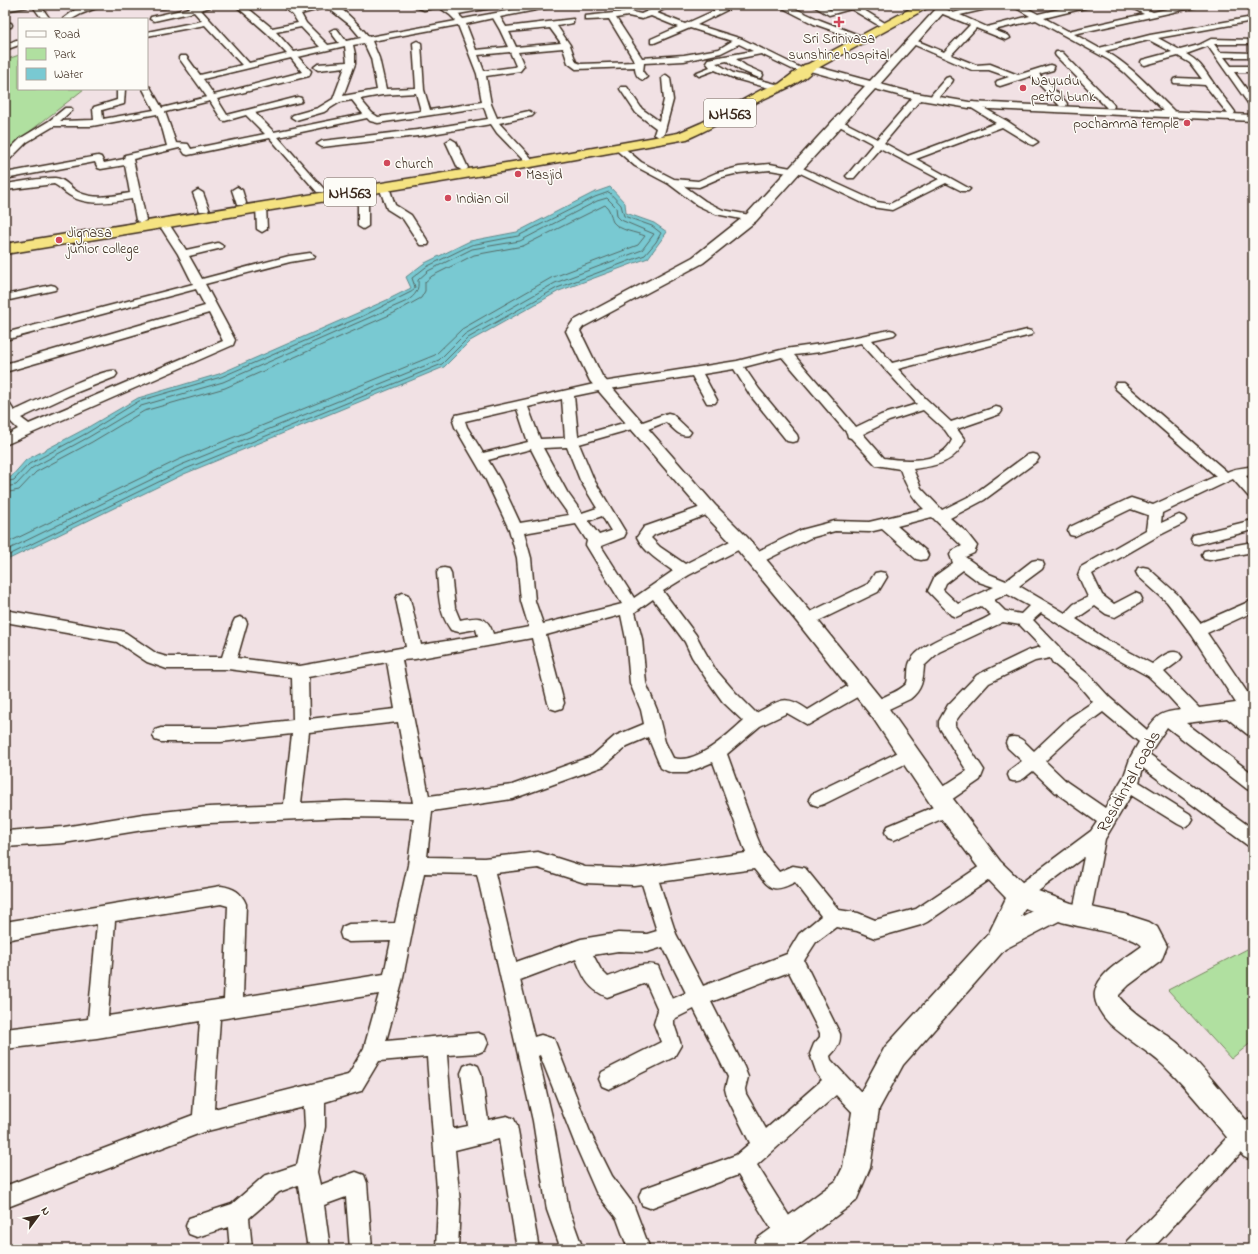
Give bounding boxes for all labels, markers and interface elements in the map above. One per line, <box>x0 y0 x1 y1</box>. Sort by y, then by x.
marker: Sri Srinivasa sunshine hospital <box>833 16 845 28</box>
legend <box>18 18 148 90</box>
text: Road <box>54 26 80 44</box>
place label: Sri Srinivasa sunshine hospital <box>789 29 889 66</box>
text: Park <box>54 46 76 64</box>
text: Water <box>54 66 83 84</box>
place label: Nayudu petrol bunk <box>1031 71 1096 108</box>
marker: Nayudu petrol bunk <box>1018 83 1028 93</box>
road number: NH563 <box>704 99 756 127</box>
place label: pochamma temple <box>1073 114 1180 135</box>
marker: pochamma temple <box>1182 118 1192 128</box>
place label: church <box>395 154 433 175</box>
marker: church <box>382 158 392 168</box>
place label: Masjid <box>526 165 563 186</box>
marker: Masjid <box>513 169 523 179</box>
road number: NH563 <box>324 178 376 206</box>
place label: Indian Oil <box>456 189 509 210</box>
marker: Indian Oil <box>443 193 453 203</box>
place label: Jignasa junior college <box>65 223 140 261</box>
marker: Jignasa junior college <box>54 235 64 245</box>
street label: Residintal roads <box>1091 726 1168 837</box>
north arrow <box>18 1196 58 1236</box>
text: N <box>37 1204 54 1219</box>

